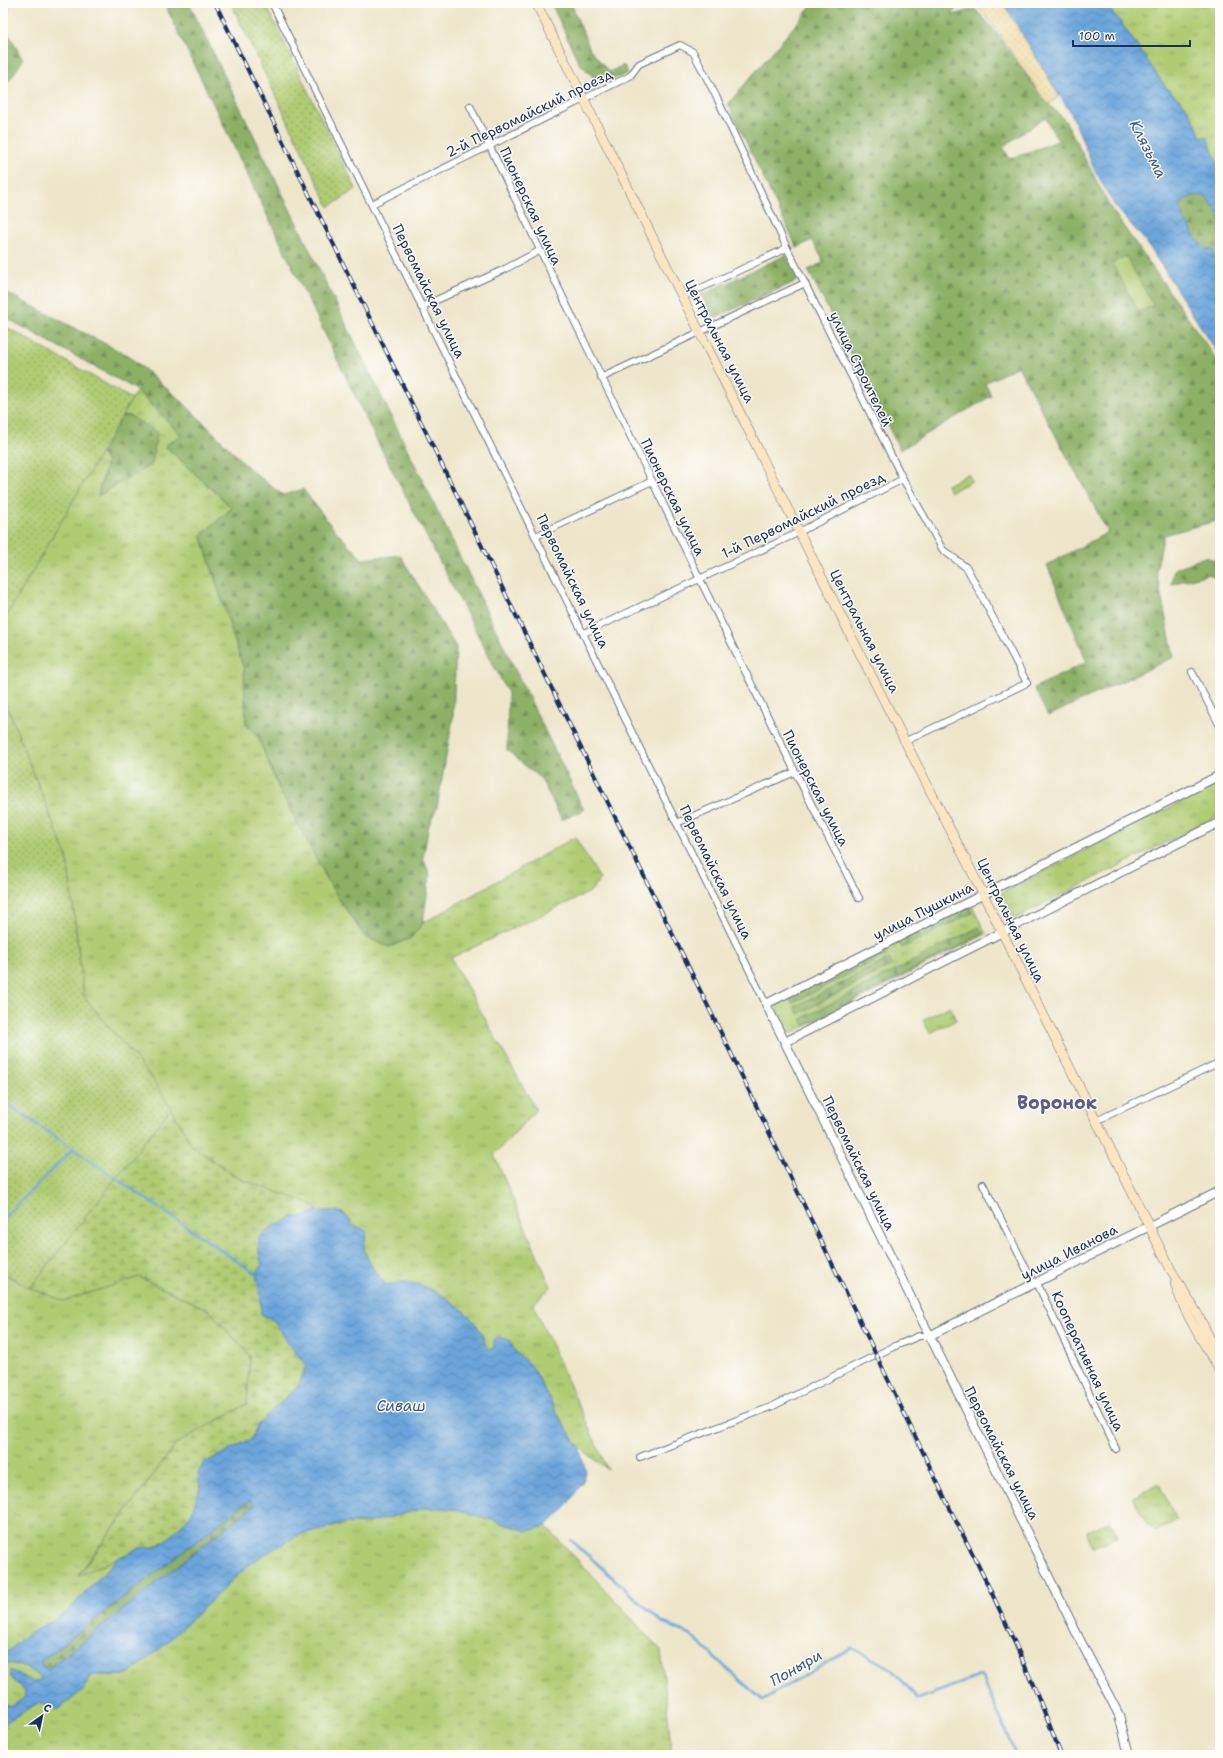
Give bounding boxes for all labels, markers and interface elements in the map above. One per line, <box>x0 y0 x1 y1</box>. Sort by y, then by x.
scale bar <box>1073 22 1190 48</box>
text: 100 m <box>1079 28 1115 44</box>
street label: 2-й Первомайский проезд <box>443 65 615 161</box>
water label: Клязьма <box>1125 117 1171 181</box>
street label: Пионерская улица <box>496 144 566 268</box>
street label: Первомайская улица <box>389 221 469 361</box>
street label: Центральная улица <box>681 276 759 406</box>
street label: улица Строителей <box>825 308 897 430</box>
street label: Пионерская улица <box>637 436 709 559</box>
street label: 1-й Первомайский проезд <box>718 467 888 562</box>
street label: Первомайская улица <box>533 511 613 651</box>
street label: Центральная улица <box>826 566 904 696</box>
street label: Пионерская улица <box>779 727 853 849</box>
street label: Первомайская улица <box>676 802 756 942</box>
street label: Центральная улица <box>973 855 1049 985</box>
street label: улица Пушкина <box>870 878 976 944</box>
district label: Воронок <box>1017 1091 1097 1115</box>
street label: Первомайская улица <box>819 1093 899 1233</box>
street label: улица Иванова <box>1018 1220 1120 1284</box>
street label: Кооперативная улица <box>1048 1288 1128 1434</box>
street label: Первомайская улица <box>961 1383 1044 1523</box>
water label: Сиваш <box>376 1396 426 1416</box>
water label: Поныри <box>766 1645 826 1691</box>
north arrow <box>22 1696 62 1736</box>
text: С <box>40 1700 54 1716</box>

